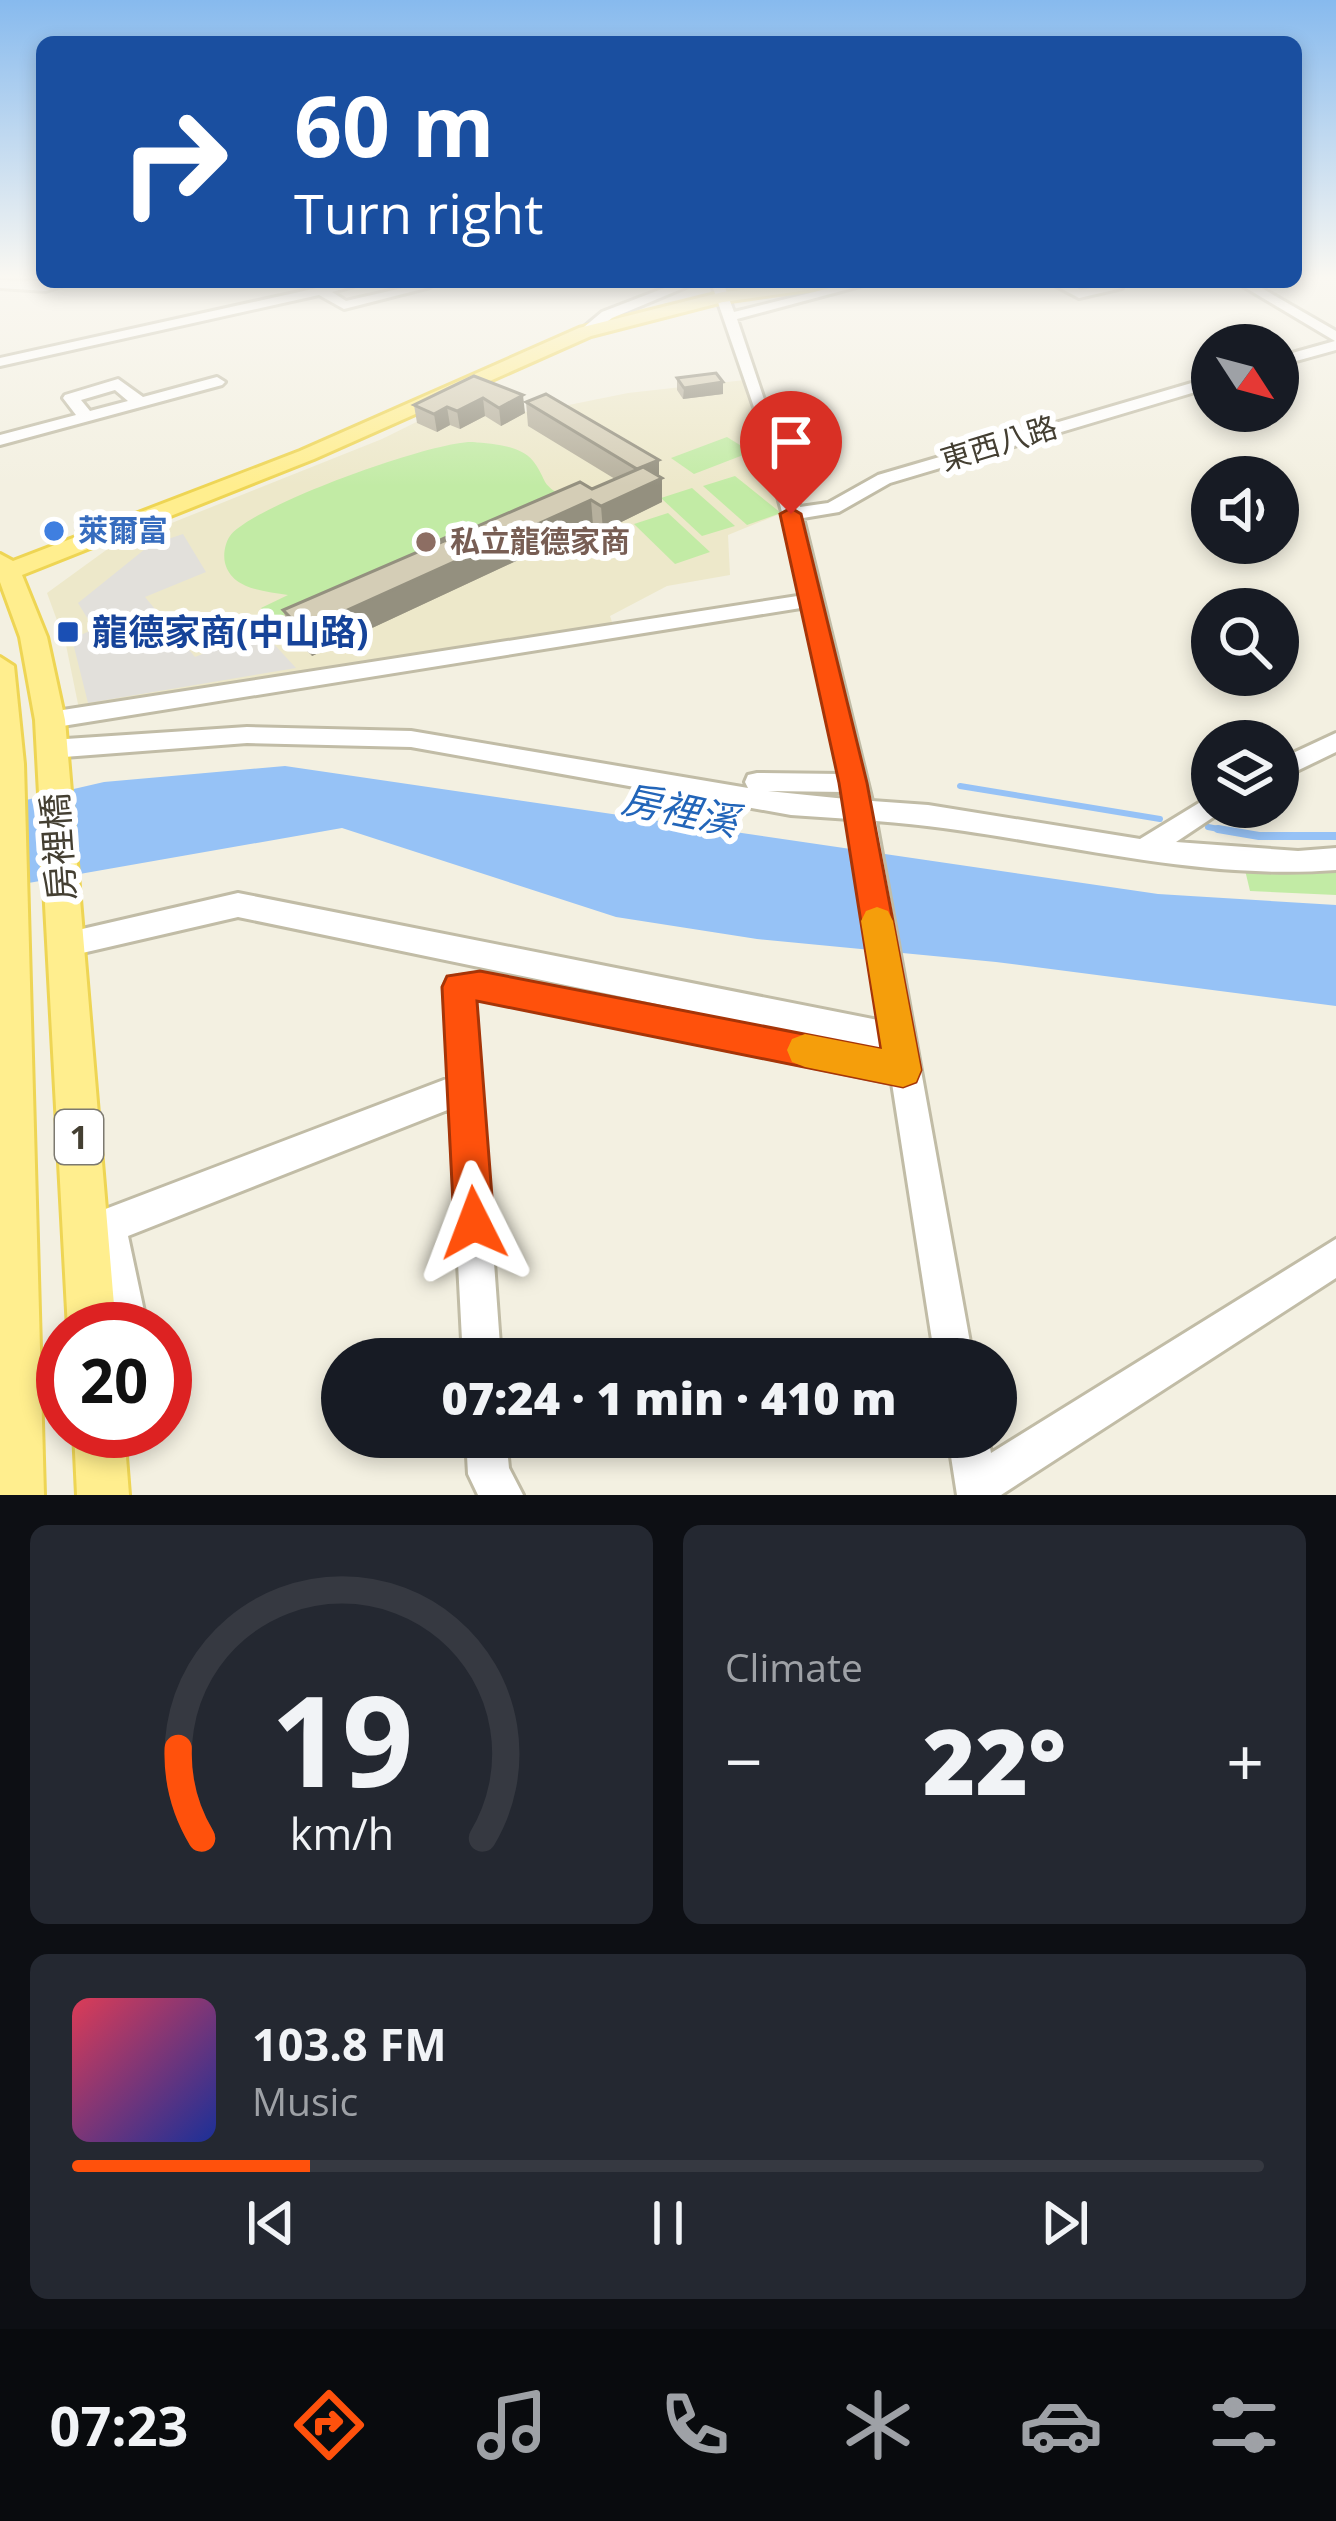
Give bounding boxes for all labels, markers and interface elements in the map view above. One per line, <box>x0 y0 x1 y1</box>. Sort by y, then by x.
text: 60 m <box>294 67 494 182</box>
icon: right <box>96 84 252 240</box>
text: Turn right <box>294 176 543 250</box>
north arrow <box>1191 324 1299 432</box>
map controls <box>1191 324 1299 828</box>
pin <box>740 391 842 514</box>
street label: 東西八路 <box>935 405 1062 480</box>
icon: arrive <box>758 409 824 475</box>
button: sound <box>1191 456 1299 564</box>
place label: 萊爾富 <box>78 509 168 550</box>
marker: 萊爾富 <box>41 518 67 544</box>
place label: 私立龍德家商 <box>450 520 630 561</box>
marker: 私立龍德家商 <box>413 529 439 555</box>
button: search <box>1191 588 1299 696</box>
place label: 龍德家商(中山路) <box>92 607 368 656</box>
marker: 龍德家商(中山路) <box>55 619 81 645</box>
button: layers <box>1191 720 1299 828</box>
water label: 房裡溪 <box>618 770 748 848</box>
street label: 房裡橋 <box>29 791 86 903</box>
road number: 1 <box>55 1110 103 1164</box>
position arrow <box>411 1160 537 1286</box>
speed limit sign: 20 <box>36 1302 192 1458</box>
text: 07:24 · 1 min · 410 m <box>442 1367 896 1428</box>
text: Climate <box>725 1640 863 1693</box>
text: 19 <box>270 1654 413 1824</box>
text: 22° <box>923 1699 1066 1821</box>
text: − <box>725 1715 763 1805</box>
text: + <box>1226 1715 1264 1805</box>
text: km/h <box>289 1803 394 1862</box>
text: 103.8 FM <box>252 2013 447 2074</box>
text: Music <box>252 2074 358 2127</box>
icon: previous <box>238 2190 304 2256</box>
icon: pause <box>635 2190 701 2256</box>
icon: next <box>1032 2190 1098 2256</box>
icon: directions <box>287 2383 371 2467</box>
icon: music <box>470 2383 554 2467</box>
icon: phone <box>653 2383 737 2467</box>
icon: climate <box>836 2383 920 2467</box>
icon: car <box>1019 2383 1103 2467</box>
icon: filters <box>1202 2383 1286 2467</box>
text: 07:23 <box>50 2388 188 2462</box>

